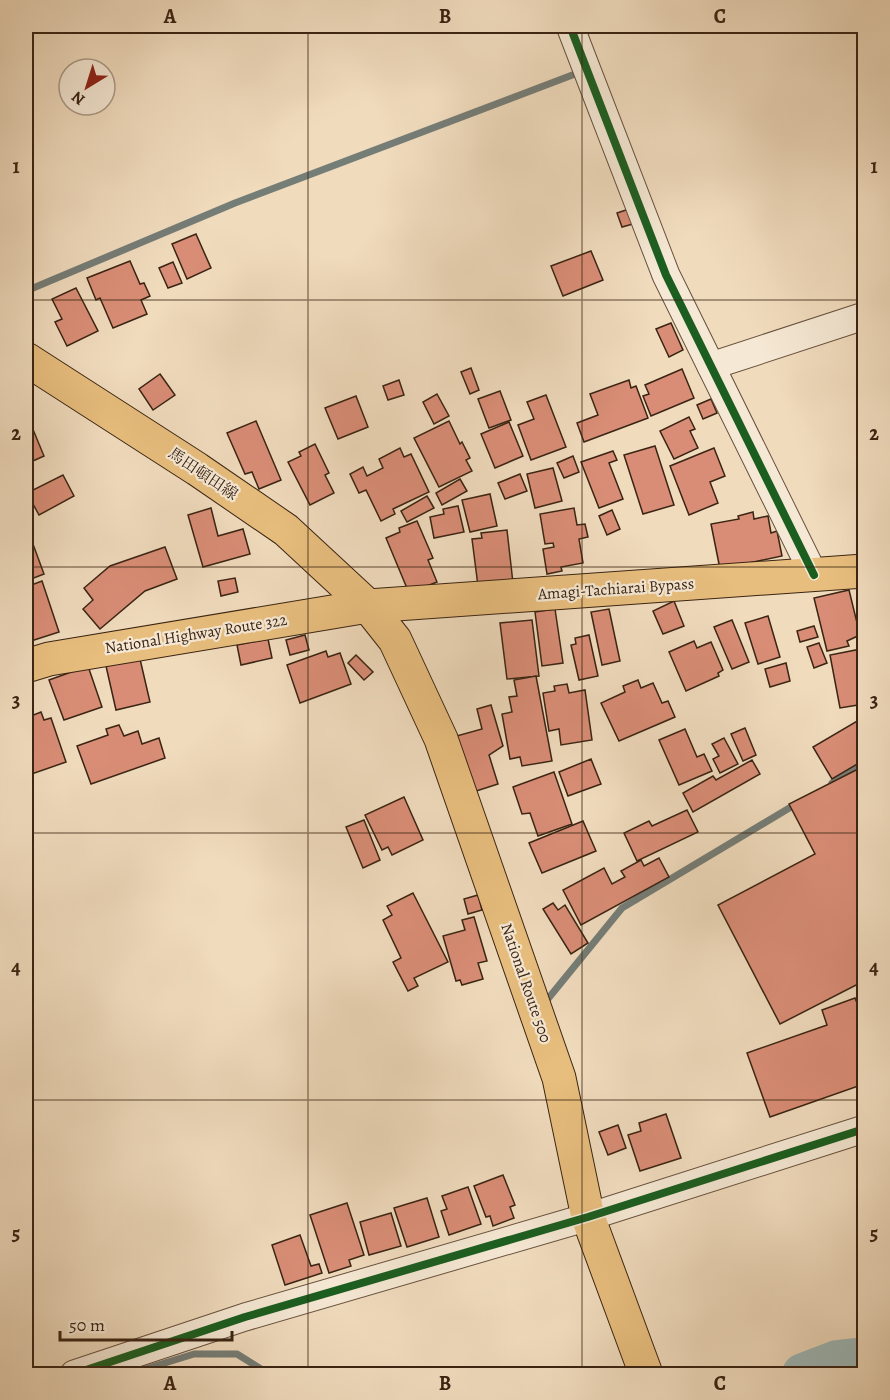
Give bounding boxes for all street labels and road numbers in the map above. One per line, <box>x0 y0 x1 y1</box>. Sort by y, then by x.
street label: 馬田頓田線 <box>164 443 242 505</box>
street label: Amagi-Tachiarai Bypass <box>536 573 695 605</box>
street label: National Highway Route 322 <box>103 609 289 659</box>
street label: National Route 500 <box>495 920 557 1046</box>

